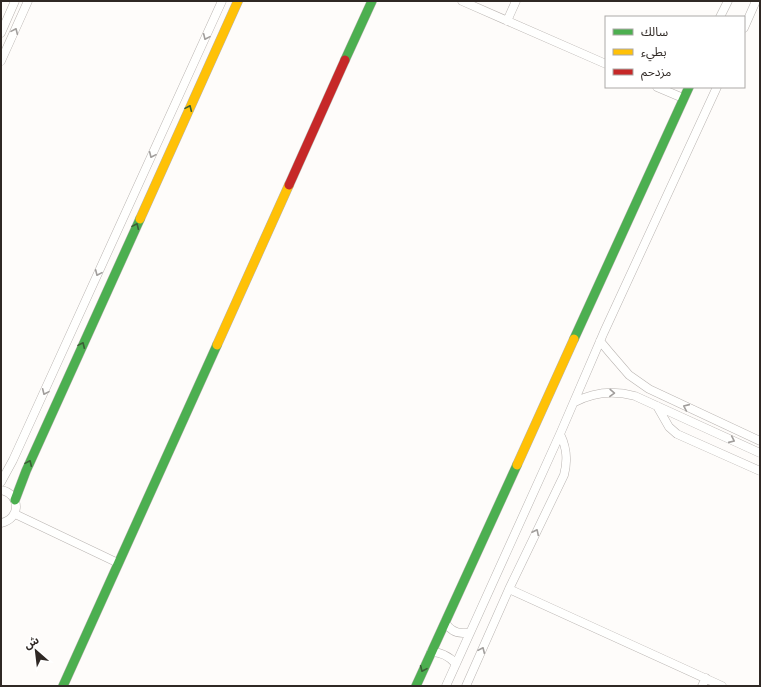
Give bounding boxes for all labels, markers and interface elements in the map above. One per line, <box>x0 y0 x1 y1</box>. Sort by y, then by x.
legend <box>605 16 745 88</box>
text: سالك <box>641 24 668 38</box>
one-way arrow <box>10 28 18 35</box>
one-way arrow <box>203 32 211 40</box>
text: بطيء <box>641 44 667 62</box>
text: مزدحم <box>641 64 671 81</box>
one-way arrow <box>184 104 192 112</box>
one-way arrow <box>149 150 157 158</box>
one-way arrow <box>131 223 139 231</box>
one-way arrow <box>95 269 103 277</box>
one-way arrow <box>78 341 86 348</box>
one-way arrow <box>41 388 49 395</box>
one-way arrow <box>609 388 615 397</box>
one-way arrow <box>683 404 691 412</box>
one-way arrow <box>728 435 735 443</box>
one-way arrow <box>24 460 32 468</box>
one-way arrow <box>532 529 539 537</box>
north arrow <box>16 631 56 671</box>
text: ش <box>21 632 41 652</box>
one-way arrow <box>477 647 485 655</box>
one-way arrow <box>420 665 428 672</box>

